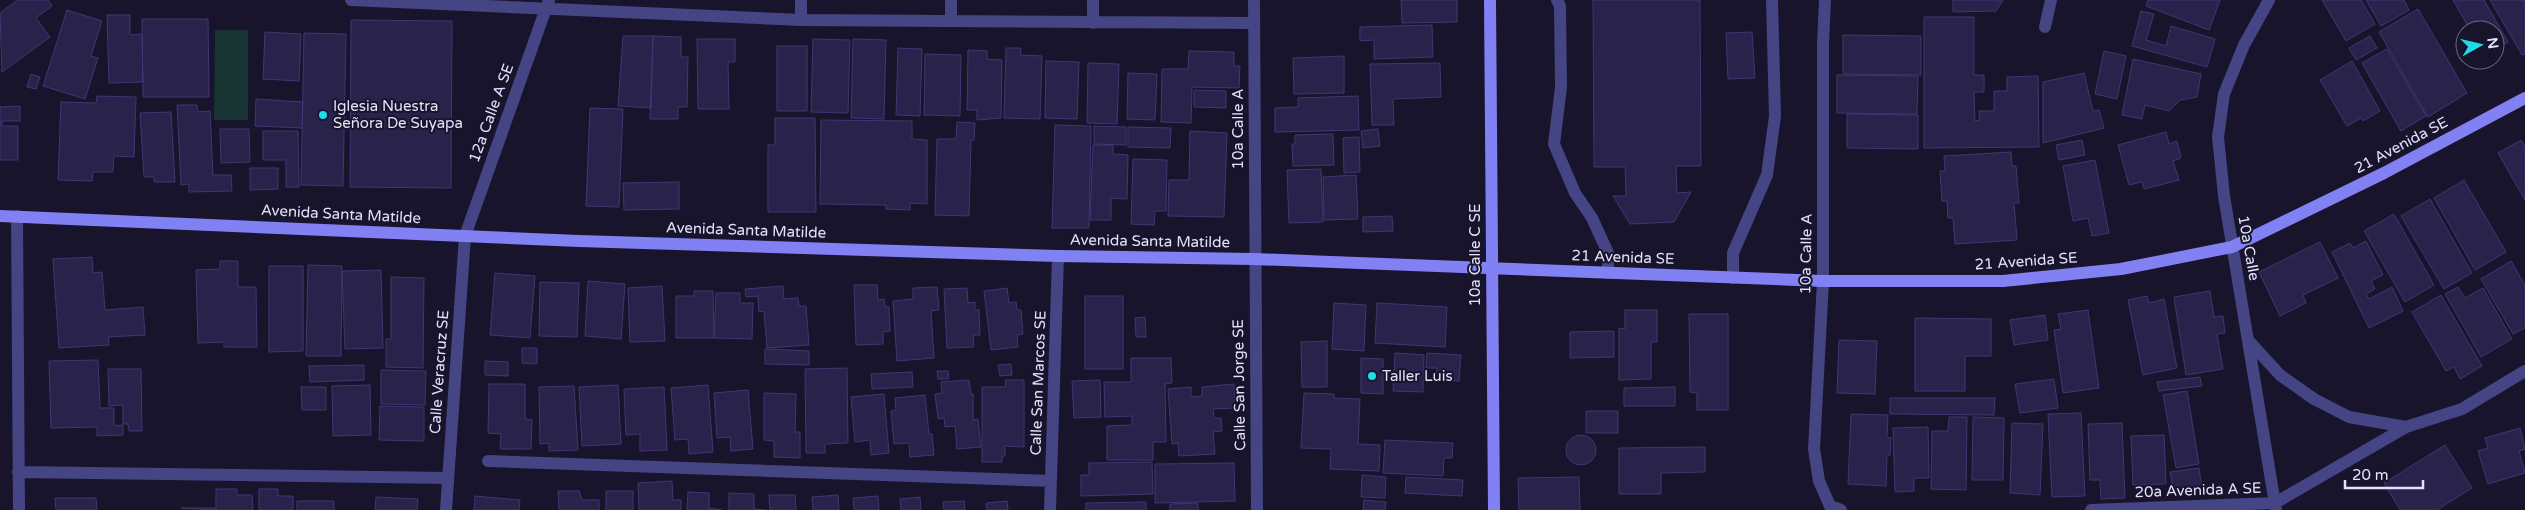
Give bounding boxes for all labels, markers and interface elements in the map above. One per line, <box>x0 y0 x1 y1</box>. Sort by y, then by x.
north arrow <box>2455 20 2505 70</box>
text: N <box>2483 37 2502 50</box>
street label: 12a Calle A SE <box>465 61 517 165</box>
street label: 10a Calle A <box>1229 88 1247 170</box>
place label: Iglesia Nuestra Señora De Suyapa <box>333 97 463 132</box>
marker: Iglesia Nuestra Señora De Suyapa <box>317 109 329 121</box>
street label: 21 Avenida SE <box>2351 113 2451 177</box>
street label: Avenida Santa Matilde <box>261 201 421 227</box>
street label: 10a Calle C SE <box>1466 203 1484 307</box>
street label: 10a Calle A <box>1796 213 1816 295</box>
street label: 10a Calle <box>2234 214 2264 282</box>
street label: Avenida Santa Matilde <box>666 218 826 242</box>
street label: Avenida Santa Matilde <box>1070 231 1230 251</box>
street label: 21 Avenida SE <box>1571 246 1675 268</box>
street label: 21 Avenida SE <box>1974 248 2078 274</box>
street label: Calle Veracruz SE <box>426 310 452 434</box>
street label: Calle San Marcos SE <box>1026 310 1050 456</box>
street label: Calle San Jorge SE <box>1229 319 1249 451</box>
place label: Taller Luis <box>1382 367 1453 385</box>
marker: Taller Luis <box>1366 370 1378 382</box>
scale bar <box>2345 458 2422 490</box>
text: 20 m <box>2352 466 2389 484</box>
street label: 20a Avenida A SE <box>2134 479 2262 501</box>

